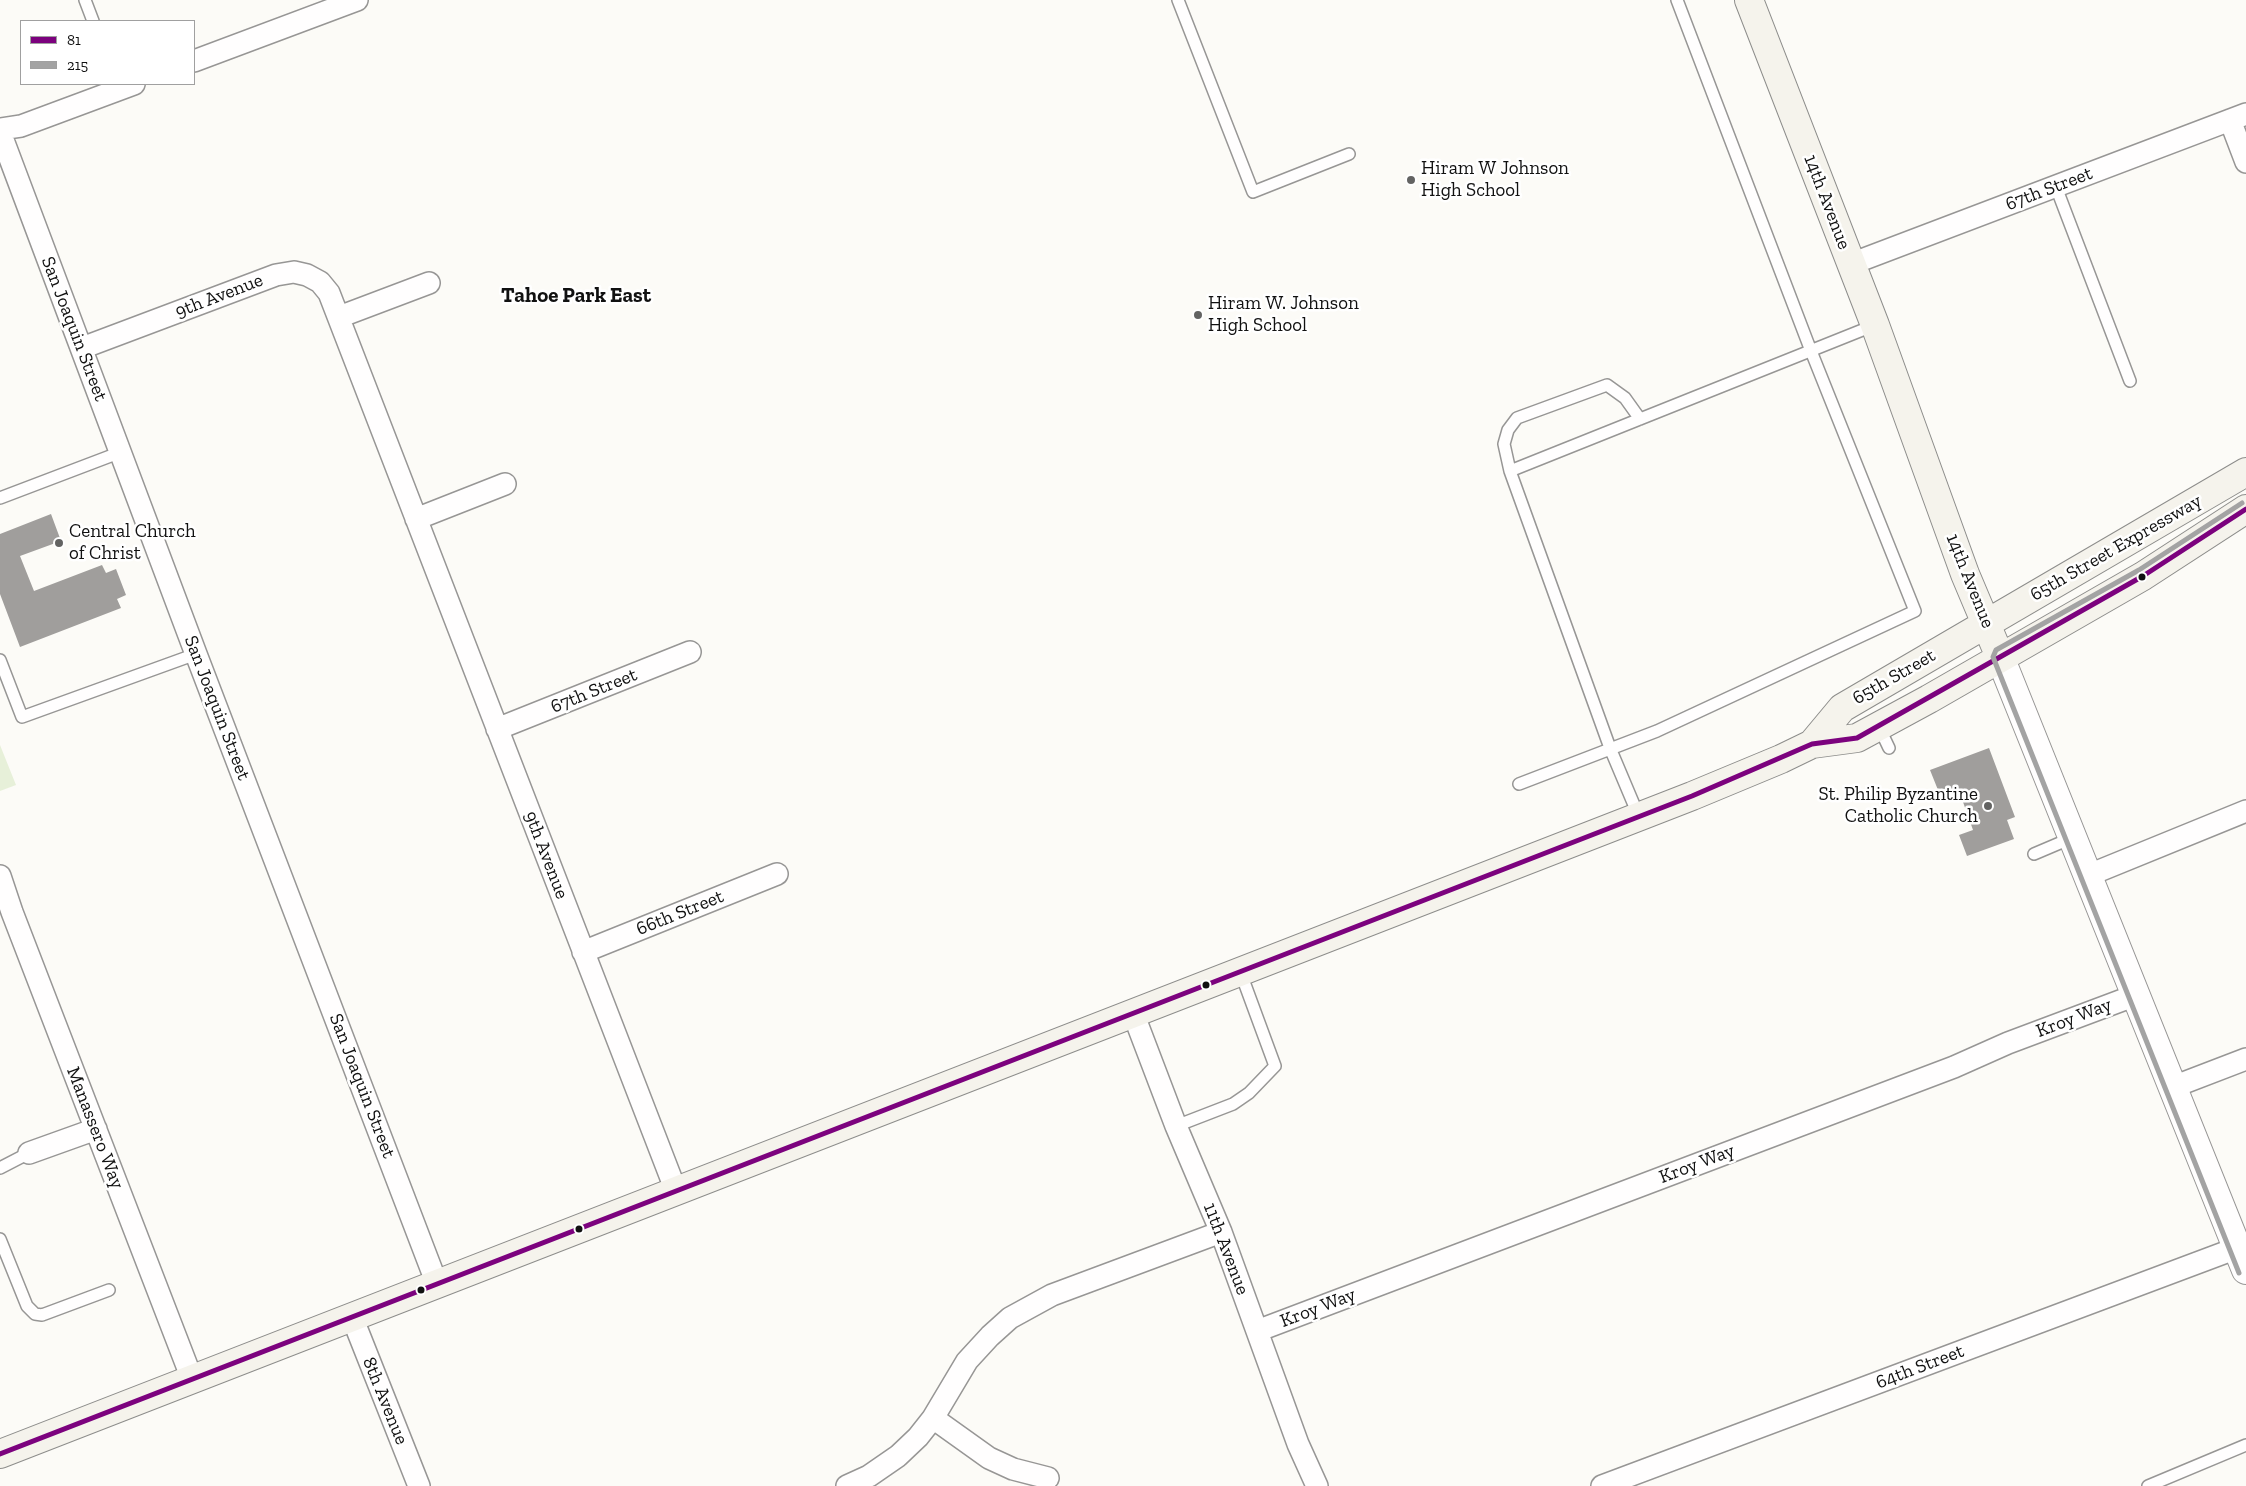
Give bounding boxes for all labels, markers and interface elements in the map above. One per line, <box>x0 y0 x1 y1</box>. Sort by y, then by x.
legend <box>20 20 195 85</box>
text: 81 <box>67 31 81 49</box>
text: 215 <box>67 56 88 74</box>
street label: 14th Avenue <box>1798 151 1856 253</box>
place label: Hiram W Johnson High School <box>1421 158 1569 202</box>
street label: 67th Street <box>2002 162 2096 216</box>
marker: Hiram W Johnson High School <box>1405 174 1417 186</box>
street label: San Joaquin Street <box>36 253 112 405</box>
street label: 9th Avenue <box>172 269 266 323</box>
district label: Tahoe Park East <box>501 283 651 309</box>
place label: Hiram W. Johnson High School <box>1208 293 1359 337</box>
marker: Hiram W. Johnson High School <box>1192 309 1204 321</box>
street label: 65th Street Expressway <box>2026 490 2206 606</box>
place label: Central Church of Christ <box>69 521 196 565</box>
street label: 14th Avenue <box>1941 530 1999 632</box>
marker: Central Church of Christ <box>53 537 65 549</box>
unlabelled marker <box>2137 572 2147 582</box>
street label: San Joaquin Street <box>179 632 255 784</box>
street label: 65th Street <box>1849 644 1939 710</box>
street label: 67th Street <box>547 663 641 719</box>
place label: St. Philip Byzantine Catholic Church <box>1818 784 1978 828</box>
marker: St. Philip Byzantine Catholic Church <box>1982 800 1994 812</box>
street label: 9th Avenue <box>519 808 573 902</box>
street label: 66th Street <box>633 885 727 941</box>
unlabelled marker <box>1201 980 1211 990</box>
street label: Kroy Way <box>2033 993 2115 1043</box>
street label: San Joaquin Street <box>324 1010 400 1162</box>
street label: Manassero Way <box>61 1064 129 1192</box>
street label: Kroy Way <box>1656 1139 1738 1189</box>
street label: 11th Avenue <box>1198 1200 1254 1298</box>
unlabelled marker <box>574 1224 584 1234</box>
street label: Kroy Way <box>1277 1283 1359 1333</box>
unlabelled marker <box>416 1285 426 1295</box>
street label: 64th Street <box>1873 1340 1967 1394</box>
street label: 8th Avenue <box>357 1354 413 1448</box>

